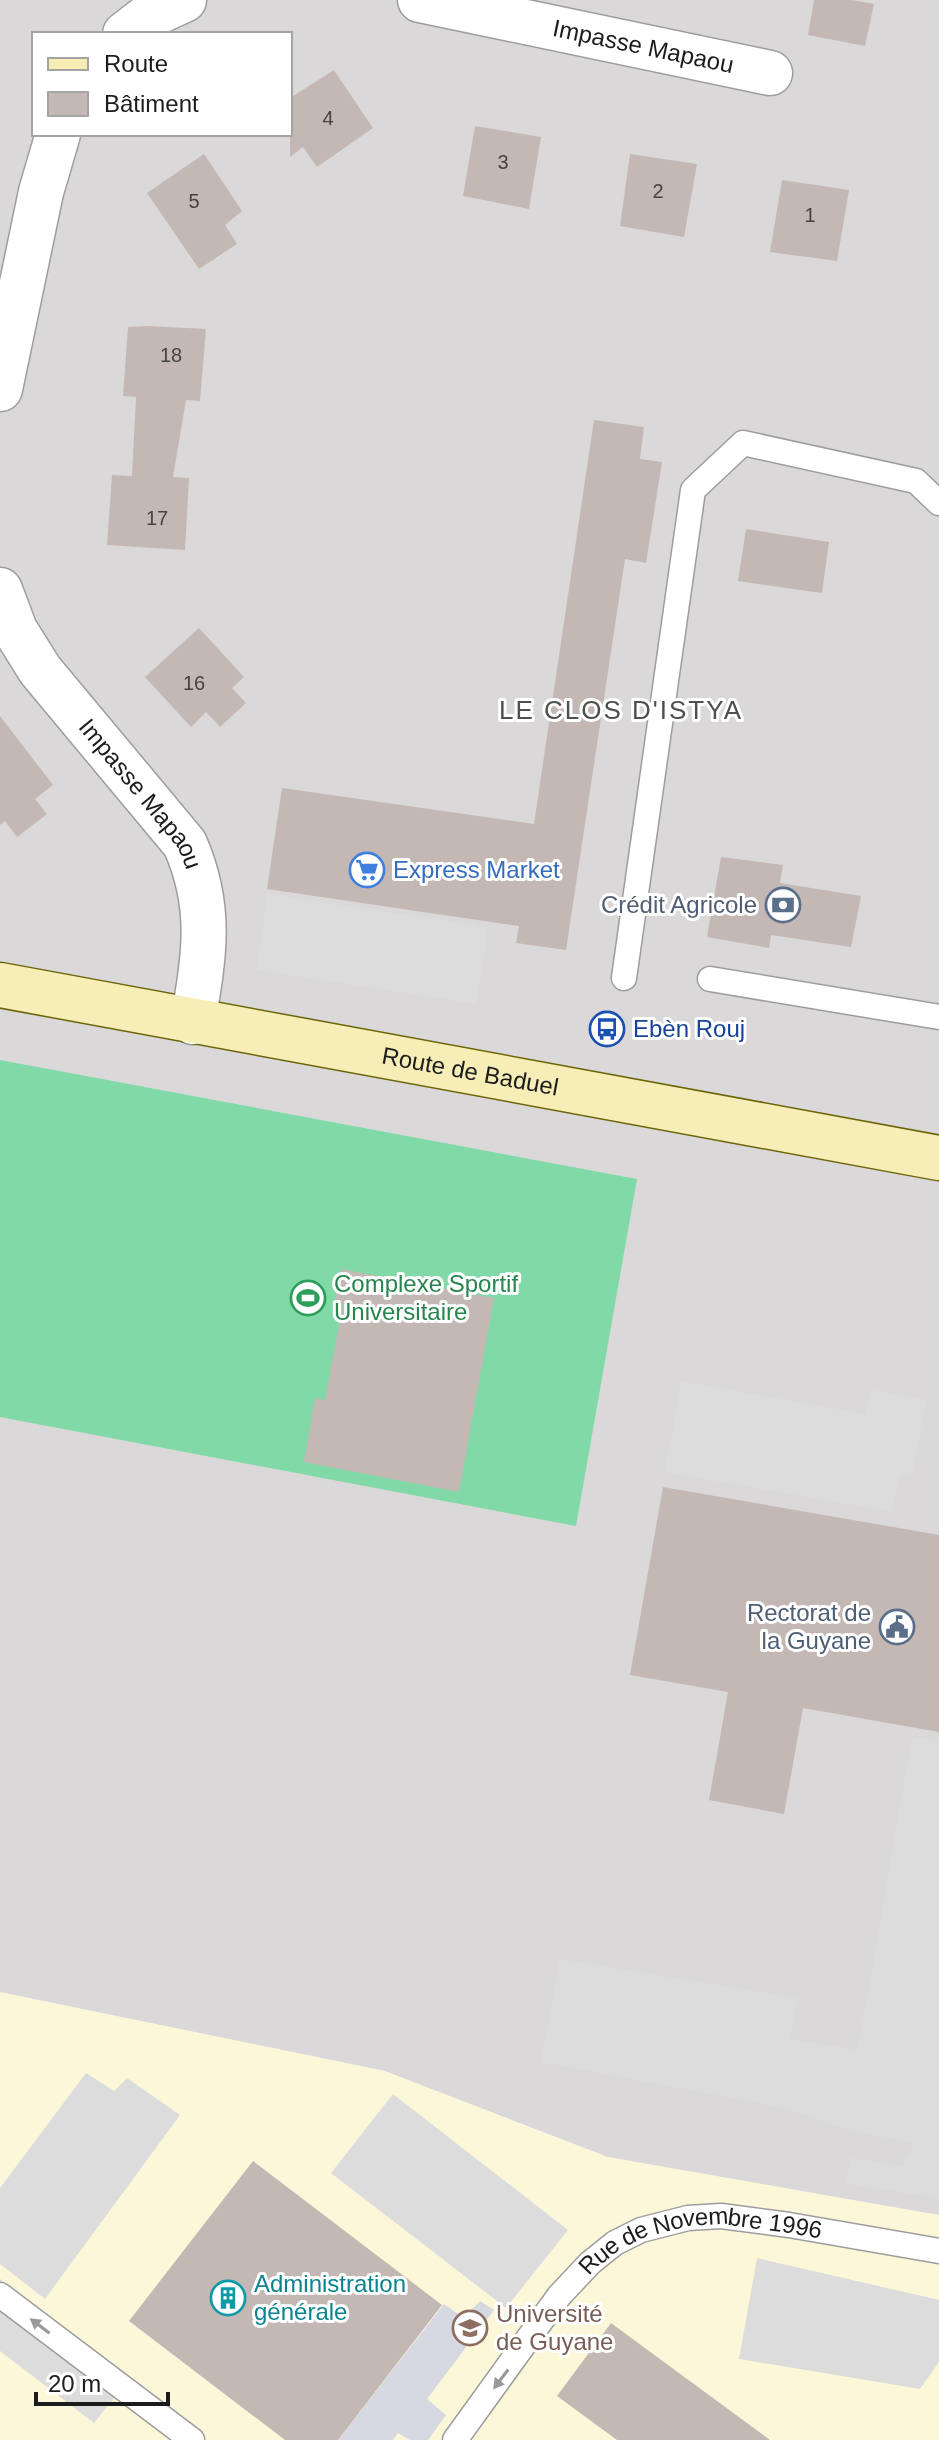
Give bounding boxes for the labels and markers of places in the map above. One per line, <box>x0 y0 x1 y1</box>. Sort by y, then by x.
supermarket icon: Express Market <box>348 851 386 889</box>
place label: Express Market <box>393 856 560 883</box>
bank icon: Crédit Agricole <box>764 886 802 924</box>
place label: Crédit Agricole <box>601 891 757 918</box>
bus stop icon: Ebèn Rouj <box>588 1010 626 1048</box>
place label: Ebèn Rouj <box>633 1015 745 1042</box>
place label: Complexe Sportif Universitaire <box>334 1270 518 1325</box>
sports icon: Complexe Sportif Universitaire <box>289 1279 327 1317</box>
place label: Rectorat de la Guyane <box>747 1599 871 1654</box>
public building icon: Rectorat de la Guyane <box>878 1608 916 1646</box>
place label: Administration générale <box>254 2270 406 2325</box>
building icon: Administration générale <box>209 2279 247 2317</box>
place label: Université de Guyane <box>496 2300 613 2355</box>
school or university icon: Université de Guyane <box>451 2309 489 2347</box>

